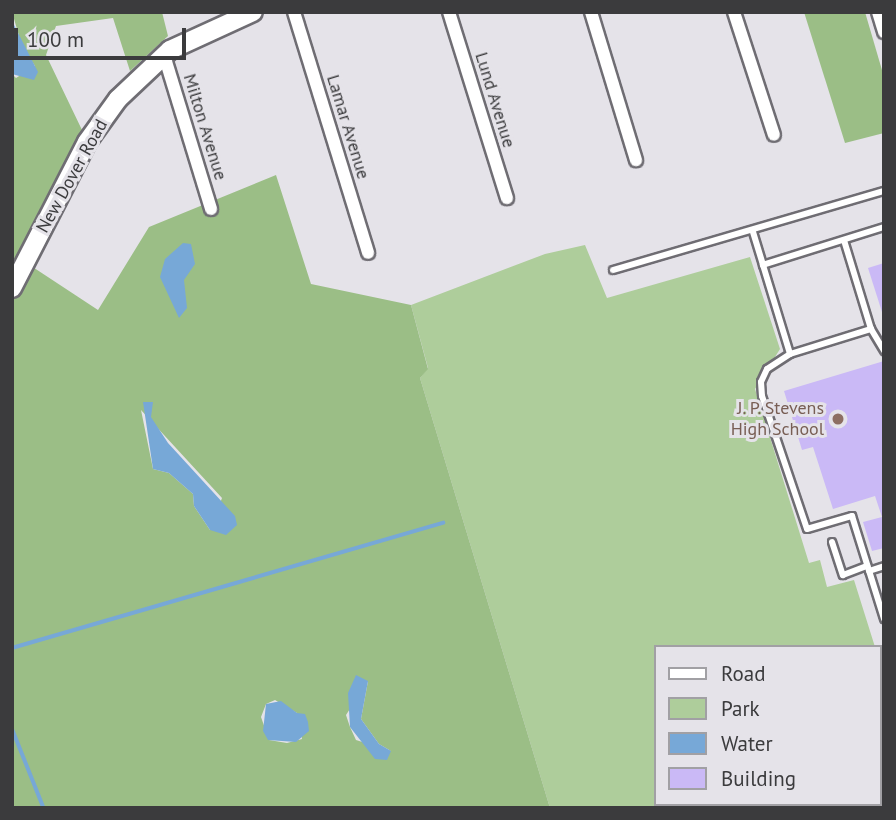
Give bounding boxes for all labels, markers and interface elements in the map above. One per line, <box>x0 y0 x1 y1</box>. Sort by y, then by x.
scale bar <box>18 14 189 58</box>
text: 100 m <box>27 26 84 53</box>
street label: Lund Avenue <box>470 49 520 151</box>
street label: Milton Avenue <box>178 71 232 183</box>
street label: Lamar Avenue <box>322 72 374 182</box>
street label: New Dover Road <box>32 115 112 237</box>
place label: J. P. Stevens High School <box>731 398 824 440</box>
marker: J. P. Stevens High School <box>830 411 846 427</box>
legend <box>654 645 882 806</box>
text: Road <box>721 660 765 687</box>
text: Park <box>721 695 760 722</box>
text: Water <box>721 730 773 757</box>
text: Building <box>721 765 796 792</box>

